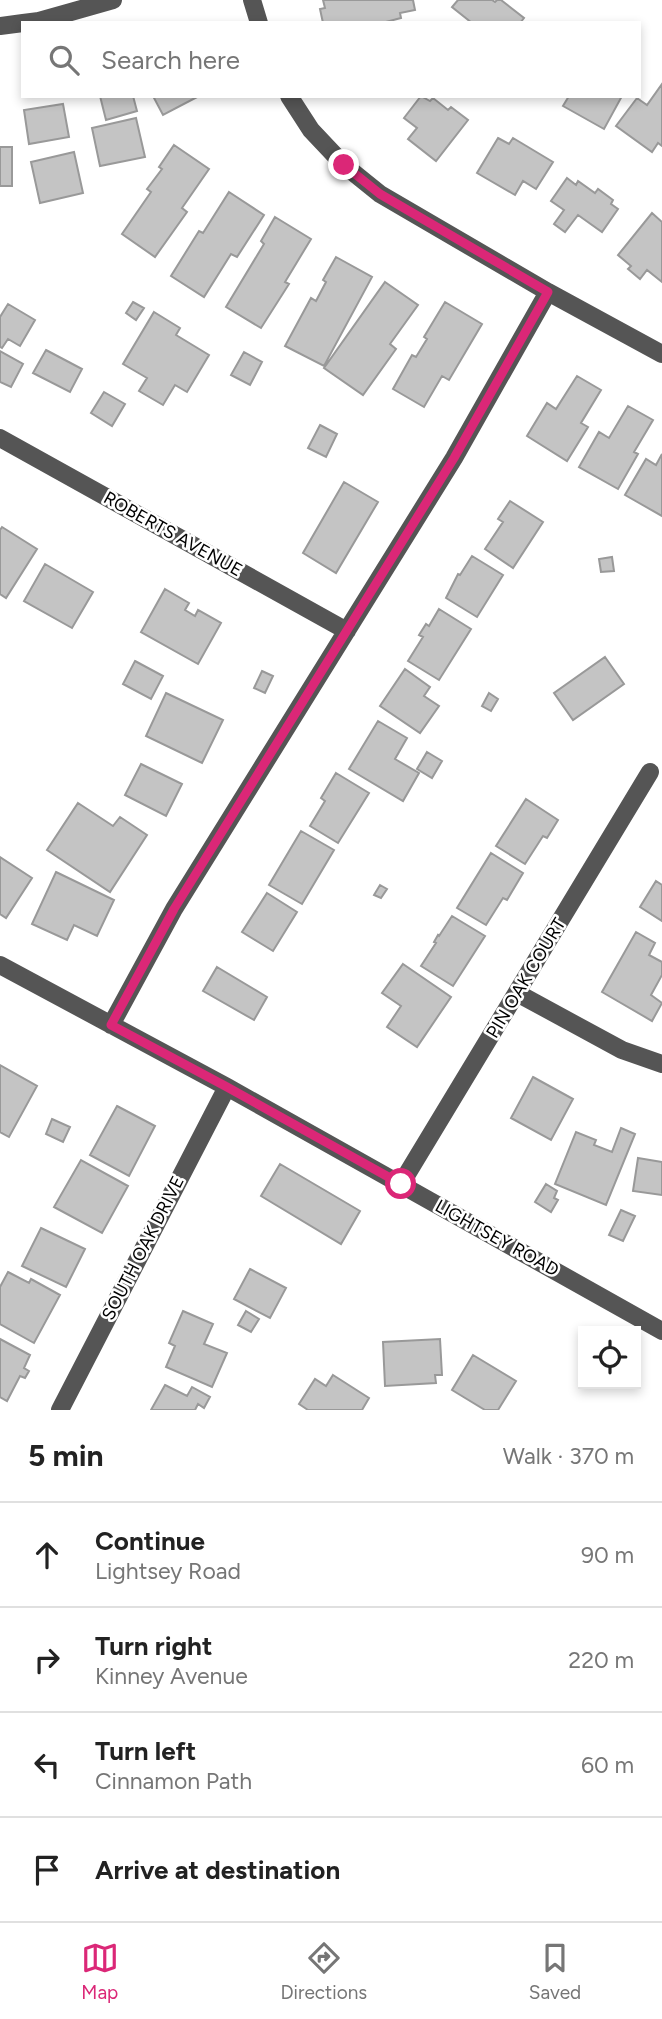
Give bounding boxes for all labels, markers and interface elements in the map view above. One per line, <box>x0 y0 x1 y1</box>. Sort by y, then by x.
search box <box>21 21 641 98</box>
icon: search <box>45 41 83 79</box>
text: Search here <box>101 44 240 76</box>
route end <box>328 149 359 180</box>
street label: ROBERTS AVENUE <box>100 487 246 581</box>
street label: PIN OAK COURT <box>482 914 571 1042</box>
route start <box>385 1168 416 1199</box>
street label: SOUTH OAK DRIVE <box>97 1172 189 1324</box>
street label: LIGHTSEY ROAD <box>431 1195 563 1281</box>
map controls <box>578 1326 641 1389</box>
button: locate <box>578 1326 641 1389</box>
text: 5 min <box>28 1437 104 1474</box>
text: Walk · 370 m <box>503 1442 634 1470</box>
text: Continue <box>95 1525 205 1557</box>
icon: ahead <box>28 1536 66 1574</box>
text: 90 m <box>581 1541 634 1569</box>
text: Lightsey Road <box>95 1557 241 1585</box>
text: Turn right <box>95 1630 212 1662</box>
icon: right <box>28 1641 66 1679</box>
text: 220 m <box>568 1646 634 1674</box>
text: Kinney Avenue <box>95 1662 248 1690</box>
text: Turn left <box>95 1735 196 1767</box>
icon: left <box>28 1746 66 1784</box>
text: 60 m <box>581 1751 634 1779</box>
text: Cinnamon Path <box>95 1767 252 1795</box>
icon: arrive <box>28 1851 66 1889</box>
text: Arrive at destination <box>95 1854 340 1886</box>
tab: Map <box>81 1939 119 2004</box>
tab: Directions <box>280 1939 367 2004</box>
tab: Saved <box>529 1939 581 2004</box>

